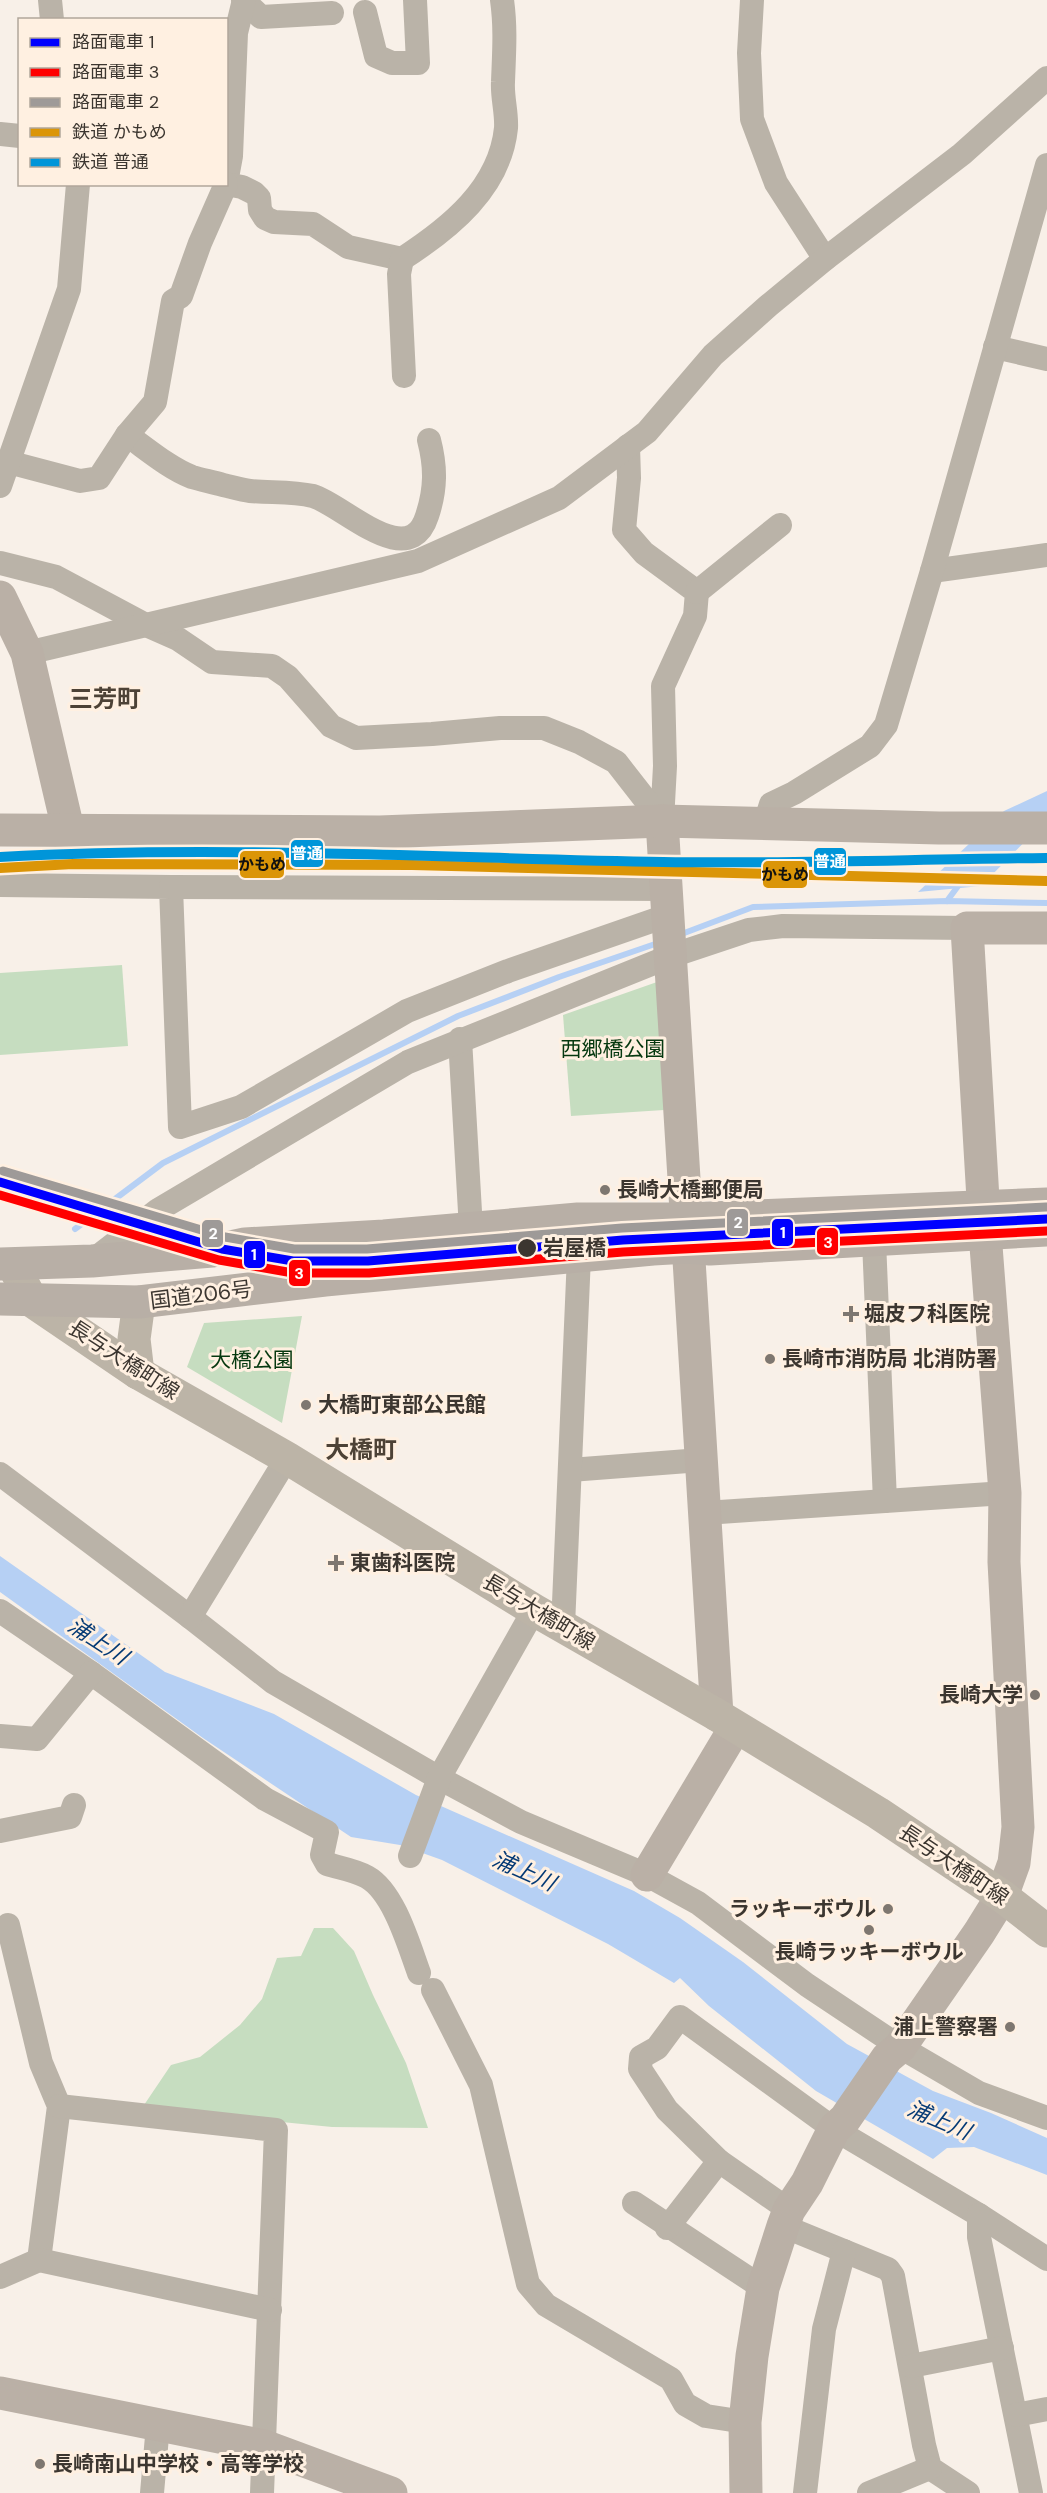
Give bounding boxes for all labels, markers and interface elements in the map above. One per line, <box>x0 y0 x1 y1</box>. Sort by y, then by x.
legend <box>18 18 228 186</box>
text: 路面電車 1 <box>72 30 154 54</box>
text: 路面電車 3 <box>72 60 159 84</box>
text: 路面電車 2 <box>72 90 159 114</box>
text: 鉄道 かもめ <box>72 120 167 144</box>
text: 鉄道 普通 <box>72 150 149 174</box>
district label: 三芳町 <box>69 683 141 714</box>
line badge: 普通 <box>290 839 324 868</box>
text: 普通 <box>291 843 323 864</box>
line badge: 普通 <box>813 847 847 876</box>
line badge: かもめ <box>239 850 285 879</box>
text: 普通 <box>814 851 846 872</box>
text: かもめ <box>238 854 286 875</box>
line badge: かもめ <box>762 860 808 889</box>
text: かもめ <box>761 864 809 885</box>
park label: 西郷橋公園 <box>561 1035 666 1063</box>
place label: 長崎大橋郵便局 <box>617 1176 764 1204</box>
marker: 長崎大橋郵便局 <box>598 1183 612 1197</box>
line badge: 2 <box>726 1208 749 1237</box>
text: 2 <box>733 1212 743 1233</box>
line badge: 1 <box>771 1218 794 1247</box>
line badge: 2 <box>201 1219 224 1248</box>
text: 1 <box>780 1222 786 1243</box>
text: 2 <box>208 1223 218 1244</box>
line badge: 3 <box>816 1227 839 1256</box>
text: 3 <box>823 1232 833 1253</box>
place label: 岩屋橋 <box>543 1234 606 1262</box>
marker: 岩屋橋 <box>516 1237 538 1259</box>
line badge: 1 <box>243 1240 266 1269</box>
text: 1 <box>251 1244 257 1265</box>
line badge: 3 <box>288 1259 311 1287</box>
text: 3 <box>294 1263 304 1284</box>
street label: 国道206号 <box>148 1275 254 1315</box>
place label: 堀皮フ科医院 <box>864 1300 990 1328</box>
marker: 堀皮フ科医院 <box>842 1305 860 1323</box>
street label: 長与大橋町線 <box>64 1314 184 1406</box>
place label: 長崎市消防局 北消防署 <box>782 1345 997 1373</box>
park label: 大橋公園 <box>210 1346 294 1374</box>
marker: 長崎市消防局 北消防署 <box>763 1352 777 1366</box>
place label: 大橋町東部公民館 <box>318 1391 486 1419</box>
marker: 大橋町東部公民館 <box>299 1398 313 1412</box>
district label: 大橋町 <box>325 1434 397 1465</box>
place label: 東歯科医院 <box>350 1549 455 1577</box>
marker: 東歯科医院 <box>327 1554 345 1572</box>
street label: 長与大橋町線 <box>478 1568 600 1656</box>
water label: 浦上川 <box>62 1611 135 1672</box>
place label: 長崎大学 <box>939 1681 1023 1709</box>
marker: 長崎大学 <box>1028 1688 1042 1702</box>
street label: 長与大橋町線 <box>894 1818 1014 1912</box>
water label: 浦上川 <box>488 1844 562 1898</box>
place label: ラッキーボウル <box>729 1895 876 1923</box>
marker: ラッキーボウル <box>881 1902 895 1916</box>
marker: 長崎ラッキーボウル <box>862 1923 876 1937</box>
place label: 長崎ラッキーボウル <box>775 1938 964 1966</box>
place label: 浦上警察署 <box>893 2013 998 2041</box>
marker: 浦上警察署 <box>1003 2020 1017 2034</box>
water label: 浦上川 <box>903 2094 977 2147</box>
place label: 長崎南山中学校・高等学校 <box>52 2450 304 2478</box>
marker: 長崎南山中学校・高等学校 <box>33 2457 47 2471</box>

